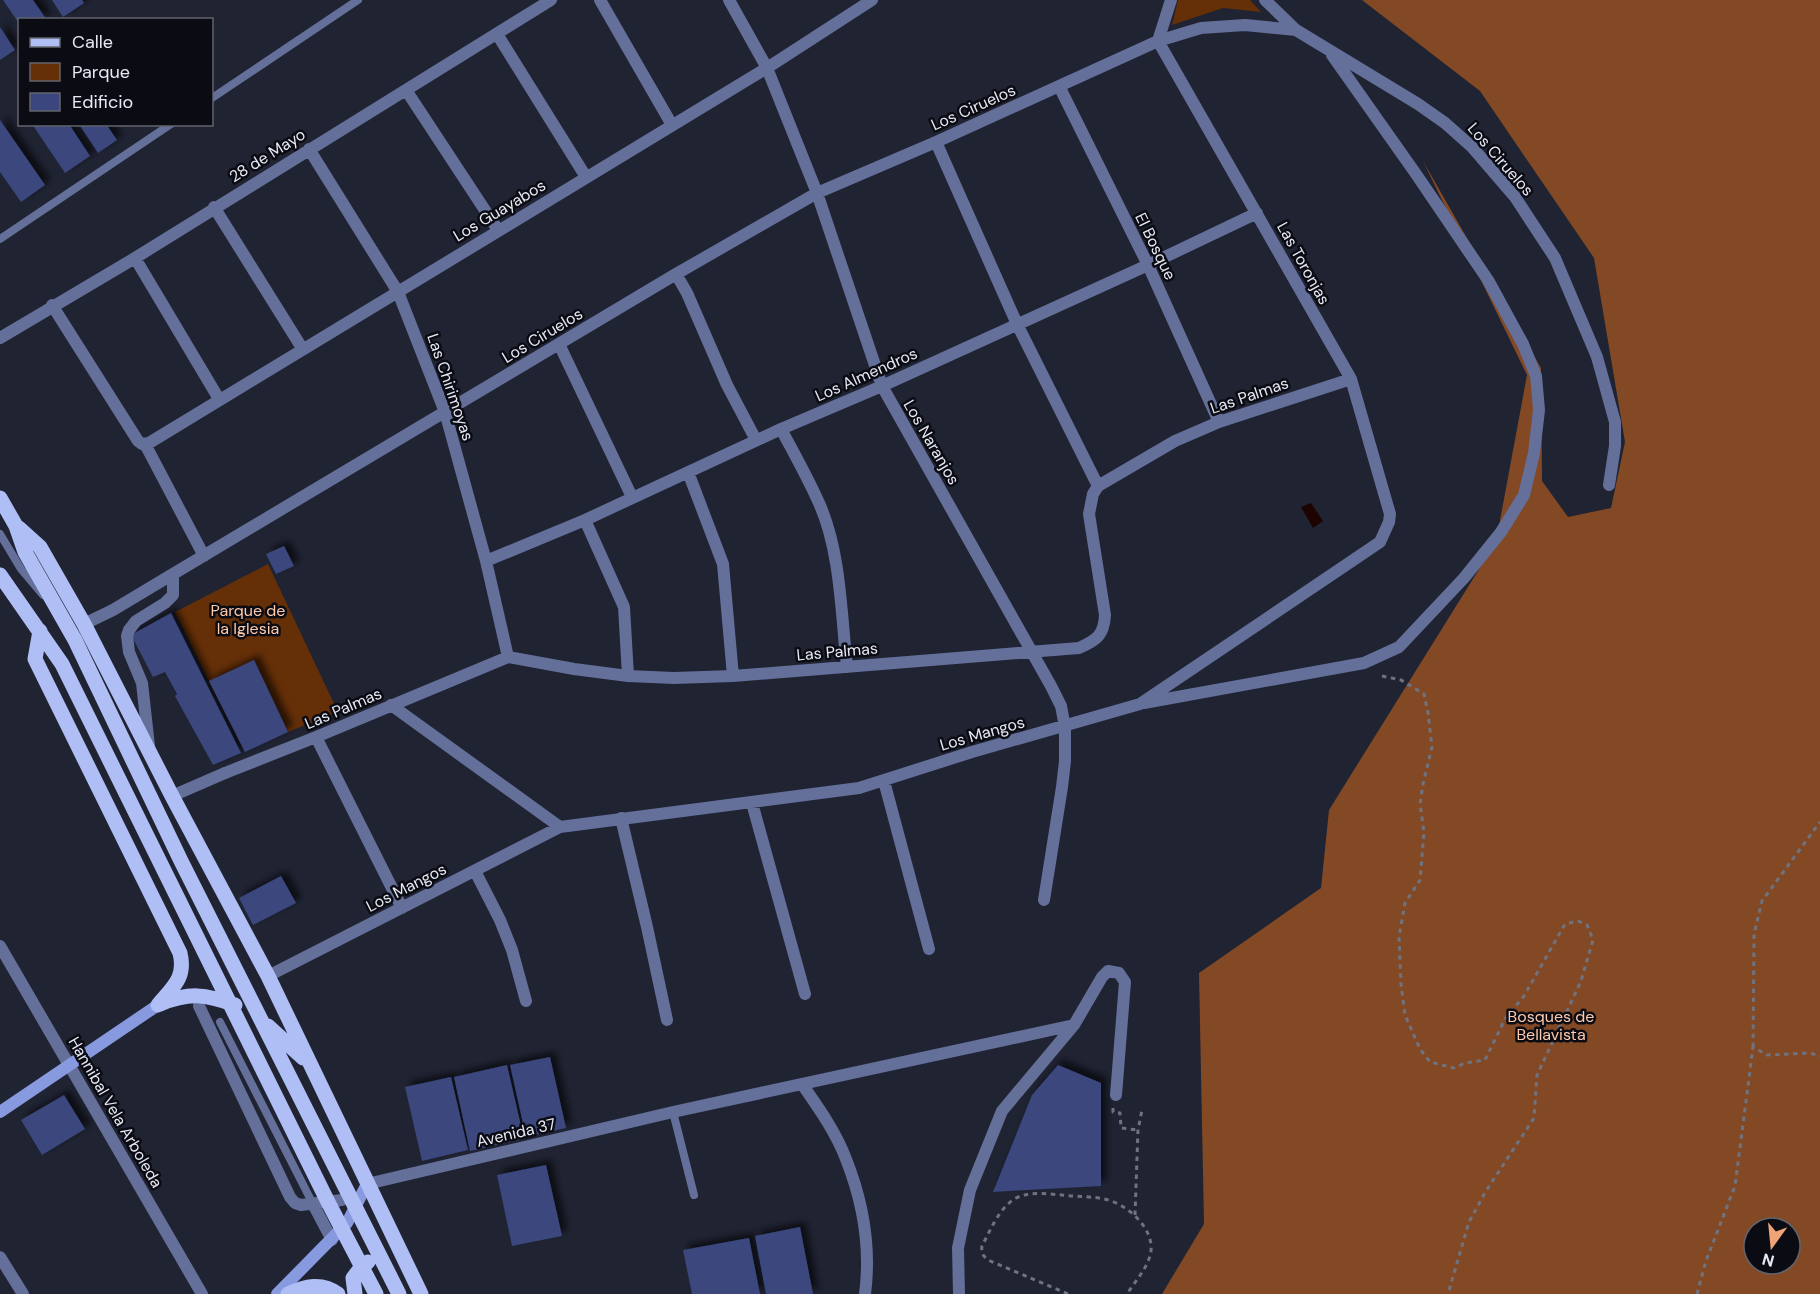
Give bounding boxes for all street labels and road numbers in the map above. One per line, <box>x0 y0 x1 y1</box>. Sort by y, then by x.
street label: Los Ciruelos <box>928 79 1019 135</box>
street label: Los Ciruelos <box>1463 118 1538 200</box>
street label: 28 de Mayo <box>225 124 309 187</box>
street label: Los Guayabos <box>449 175 549 246</box>
street label: El Bosque <box>1130 209 1181 283</box>
street label: Las Toronjas <box>1272 218 1335 308</box>
street label: Los Ciruelos <box>498 303 586 368</box>
street label: Las Chirimoyas <box>422 331 479 444</box>
street label: Los Almendros <box>812 343 921 406</box>
street label: Las Palmas <box>1207 372 1291 419</box>
street label: Los Naranjos <box>899 396 964 489</box>
street label: Las Palmas <box>795 637 879 666</box>
street label: Las Palmas <box>302 683 385 734</box>
street label: Los Mangos <box>937 711 1027 756</box>
street label: Los Mangos <box>363 858 450 917</box>
street label: Hannibal Vela Arboleda <box>64 1033 167 1192</box>
street label: Avenida 37 <box>474 1113 558 1152</box>

